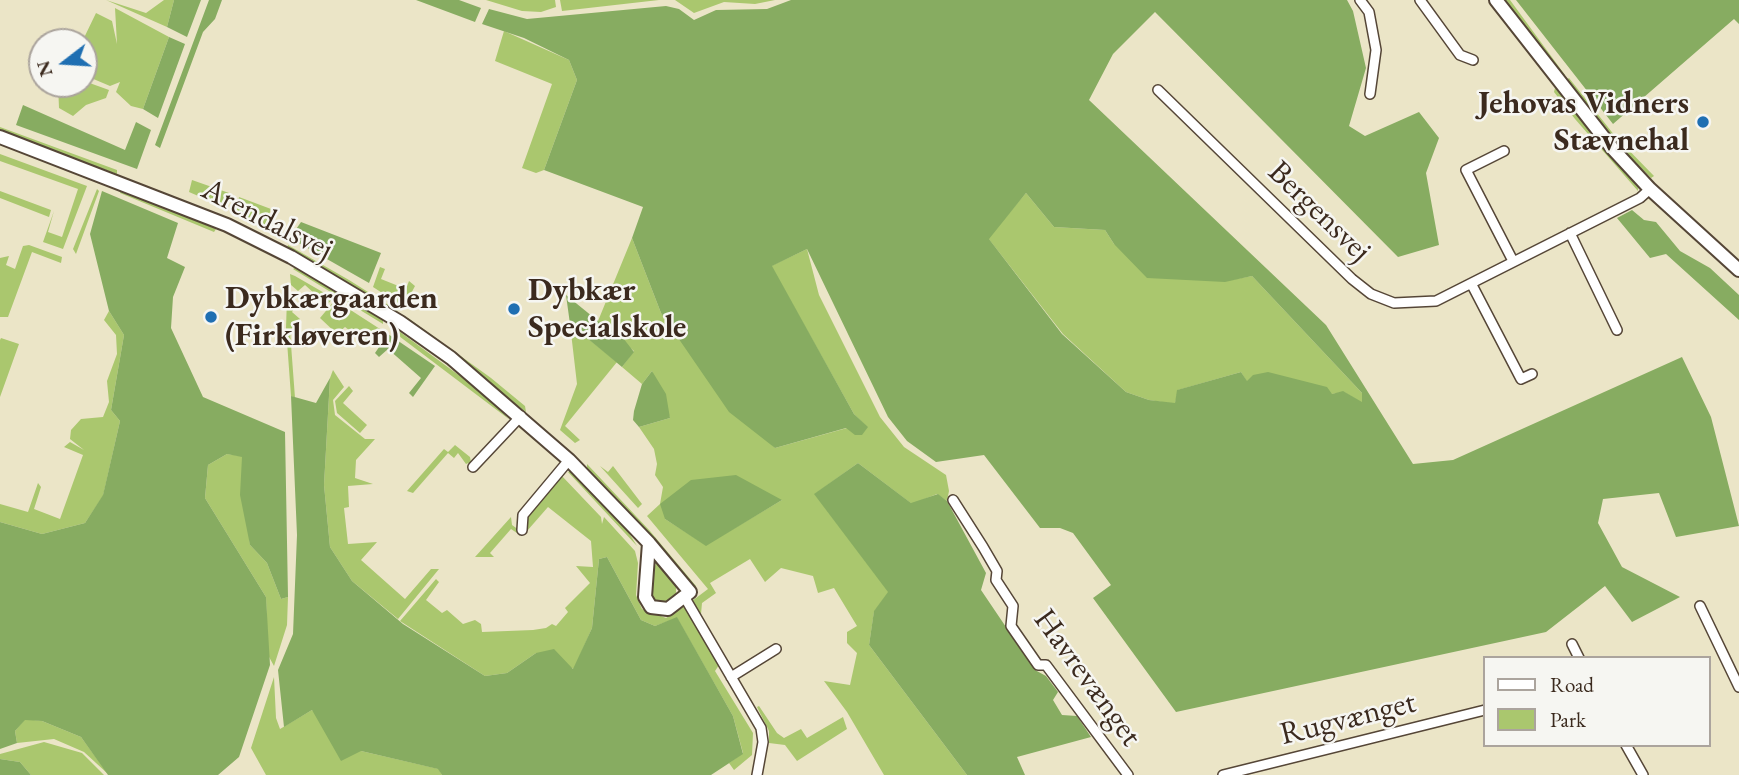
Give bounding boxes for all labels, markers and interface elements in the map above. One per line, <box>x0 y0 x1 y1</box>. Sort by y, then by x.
north arrow <box>28 28 98 98</box>
text: N <box>30 58 59 80</box>
place label: Jehovas Vidners Stævnehal <box>1478 85 1689 160</box>
marker: Jehovas Vidners Stævnehal <box>1695 114 1711 130</box>
street label: Bergensvej <box>1259 154 1379 270</box>
street label: Arendalsvej <box>195 171 339 269</box>
place label: Dybkær Specialskole <box>528 272 686 347</box>
place label: Dybkærgaarden (Firkløveren) <box>225 280 438 355</box>
marker: Dybkær Specialskole <box>506 301 522 317</box>
marker: Dybkærgaarden (Firkløveren) <box>203 309 219 325</box>
street label: Havrevænget <box>1024 602 1150 754</box>
legend <box>1484 656 1711 747</box>
text: Road <box>1550 671 1594 698</box>
street label: Rugvænget <box>1276 684 1420 754</box>
text: Park <box>1550 706 1586 733</box>

